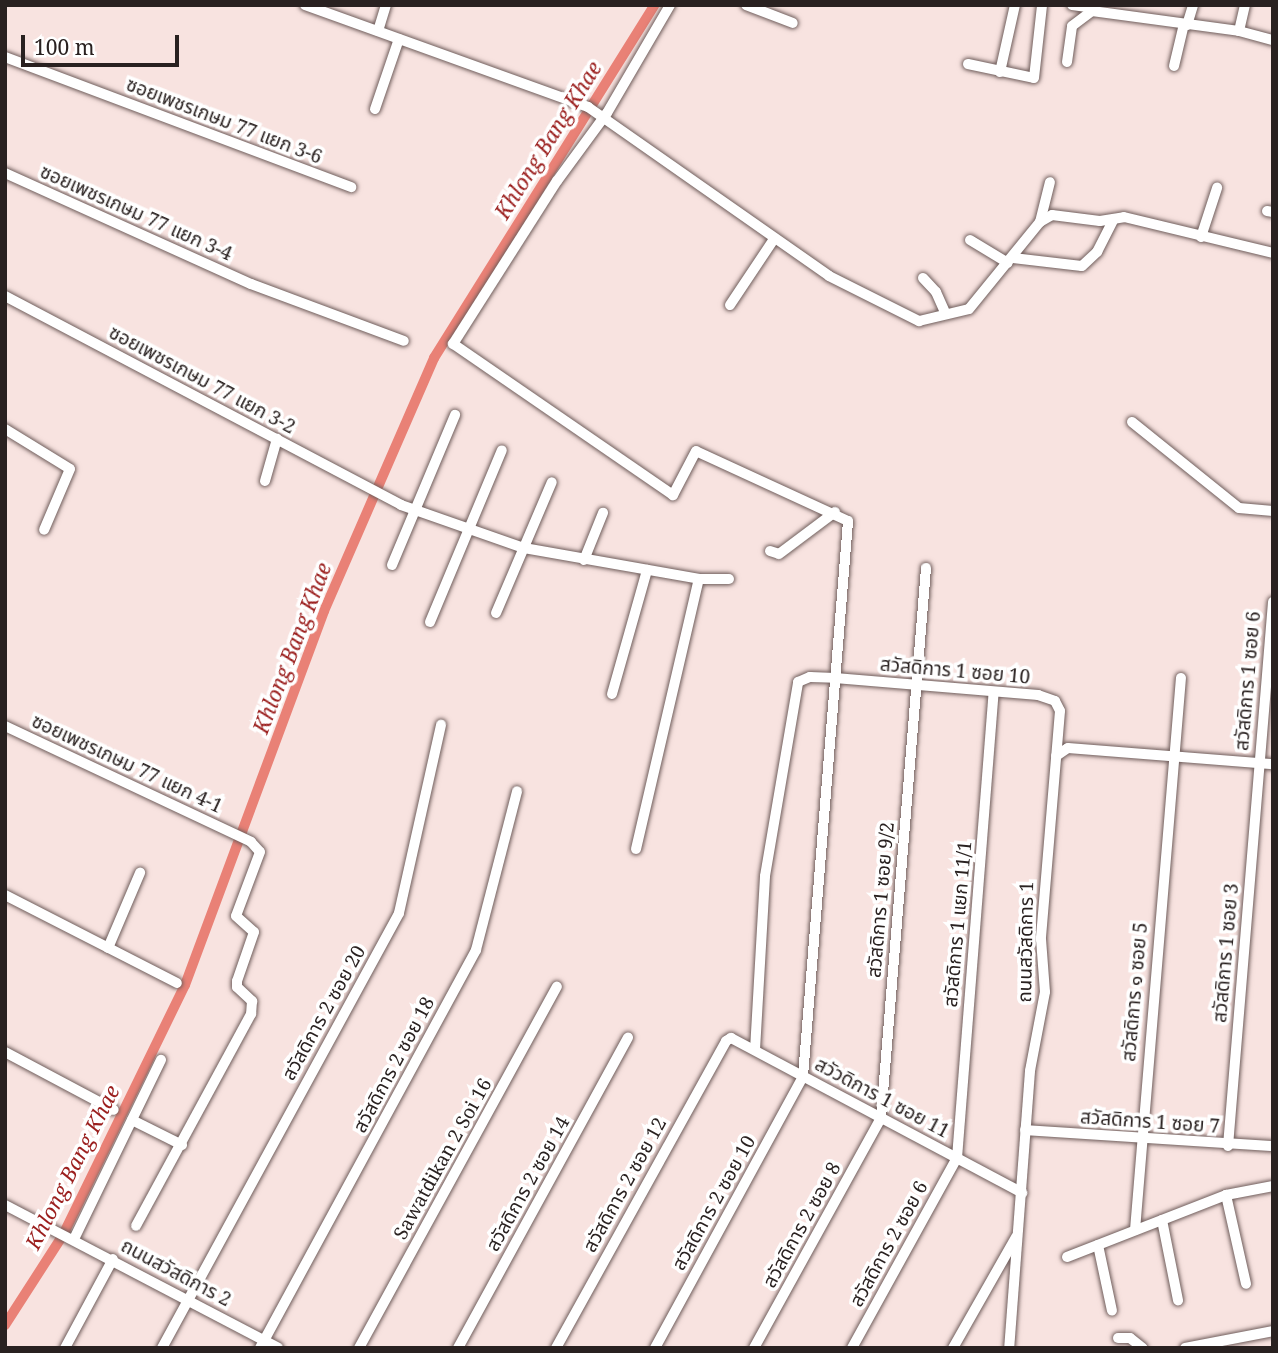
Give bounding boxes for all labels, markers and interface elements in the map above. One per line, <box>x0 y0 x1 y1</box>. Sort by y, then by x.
scale bar <box>24 21 182 65</box>
text: 100 m <box>34 33 95 61</box>
water label: Khlong Bang Khae <box>489 57 607 223</box>
street label: ซอยเพชรเกษม 77 แยก 3-6 <box>123 73 325 169</box>
street label: ซอยเพชรเกษม 77 แยก 3-4 <box>36 160 236 266</box>
street label: ซอยเพชรเกษม 77 แยก 3-2 <box>105 321 299 439</box>
water label: Khlong Bang Khae <box>248 559 336 737</box>
street label: สวัสดิการ 1 ซอย 6 <box>1231 610 1265 752</box>
street label: สวัสดิการ 1 ซอย 10 <box>879 653 1031 689</box>
street label: ซอยเพชรเกษม 77 แยก 4-1 <box>28 710 226 818</box>
street label: สวัสดิการ 1 ซอย 9/2 <box>863 821 899 979</box>
street label: สวัสดิการ 1 แยก 11/1 <box>939 840 977 1008</box>
street label: ถนนสวัสดิการ 1 <box>1014 881 1038 1003</box>
street label: สวัสดิการ 1 ซอย 3 <box>1209 882 1243 1024</box>
street label: สวัสดิการ ๑ ซอย 5 <box>1118 921 1152 1063</box>
street label: สวัสดิการ 2 ซอย 20 <box>278 942 370 1084</box>
street label: สวัสดิการ 2 ซอย 18 <box>349 993 439 1137</box>
street label: สวัวดิการ 1 ซอย 11 <box>811 1053 953 1143</box>
street label: Sawatdikan 2 Soi 16 <box>389 1074 497 1244</box>
water label: Khlong Bang Khae <box>20 1081 124 1253</box>
street label: สวัสดิการ 1 ซอย 7 <box>1079 1106 1221 1138</box>
street label: สวัสดิการ 2 ซอย 14 <box>482 1113 574 1255</box>
street label: สวัสดิการ 2 ซอย 12 <box>579 1114 671 1256</box>
street label: สวัสดิการ 2 ซอย 10 <box>668 1132 760 1274</box>
street label: สวัสดิการ 2 ซอย 8 <box>758 1158 846 1292</box>
street label: สวัสดิการ 2 ซอย 6 <box>845 1177 933 1311</box>
street label: ถนนสวัสดิการ 2 <box>117 1234 235 1312</box>

